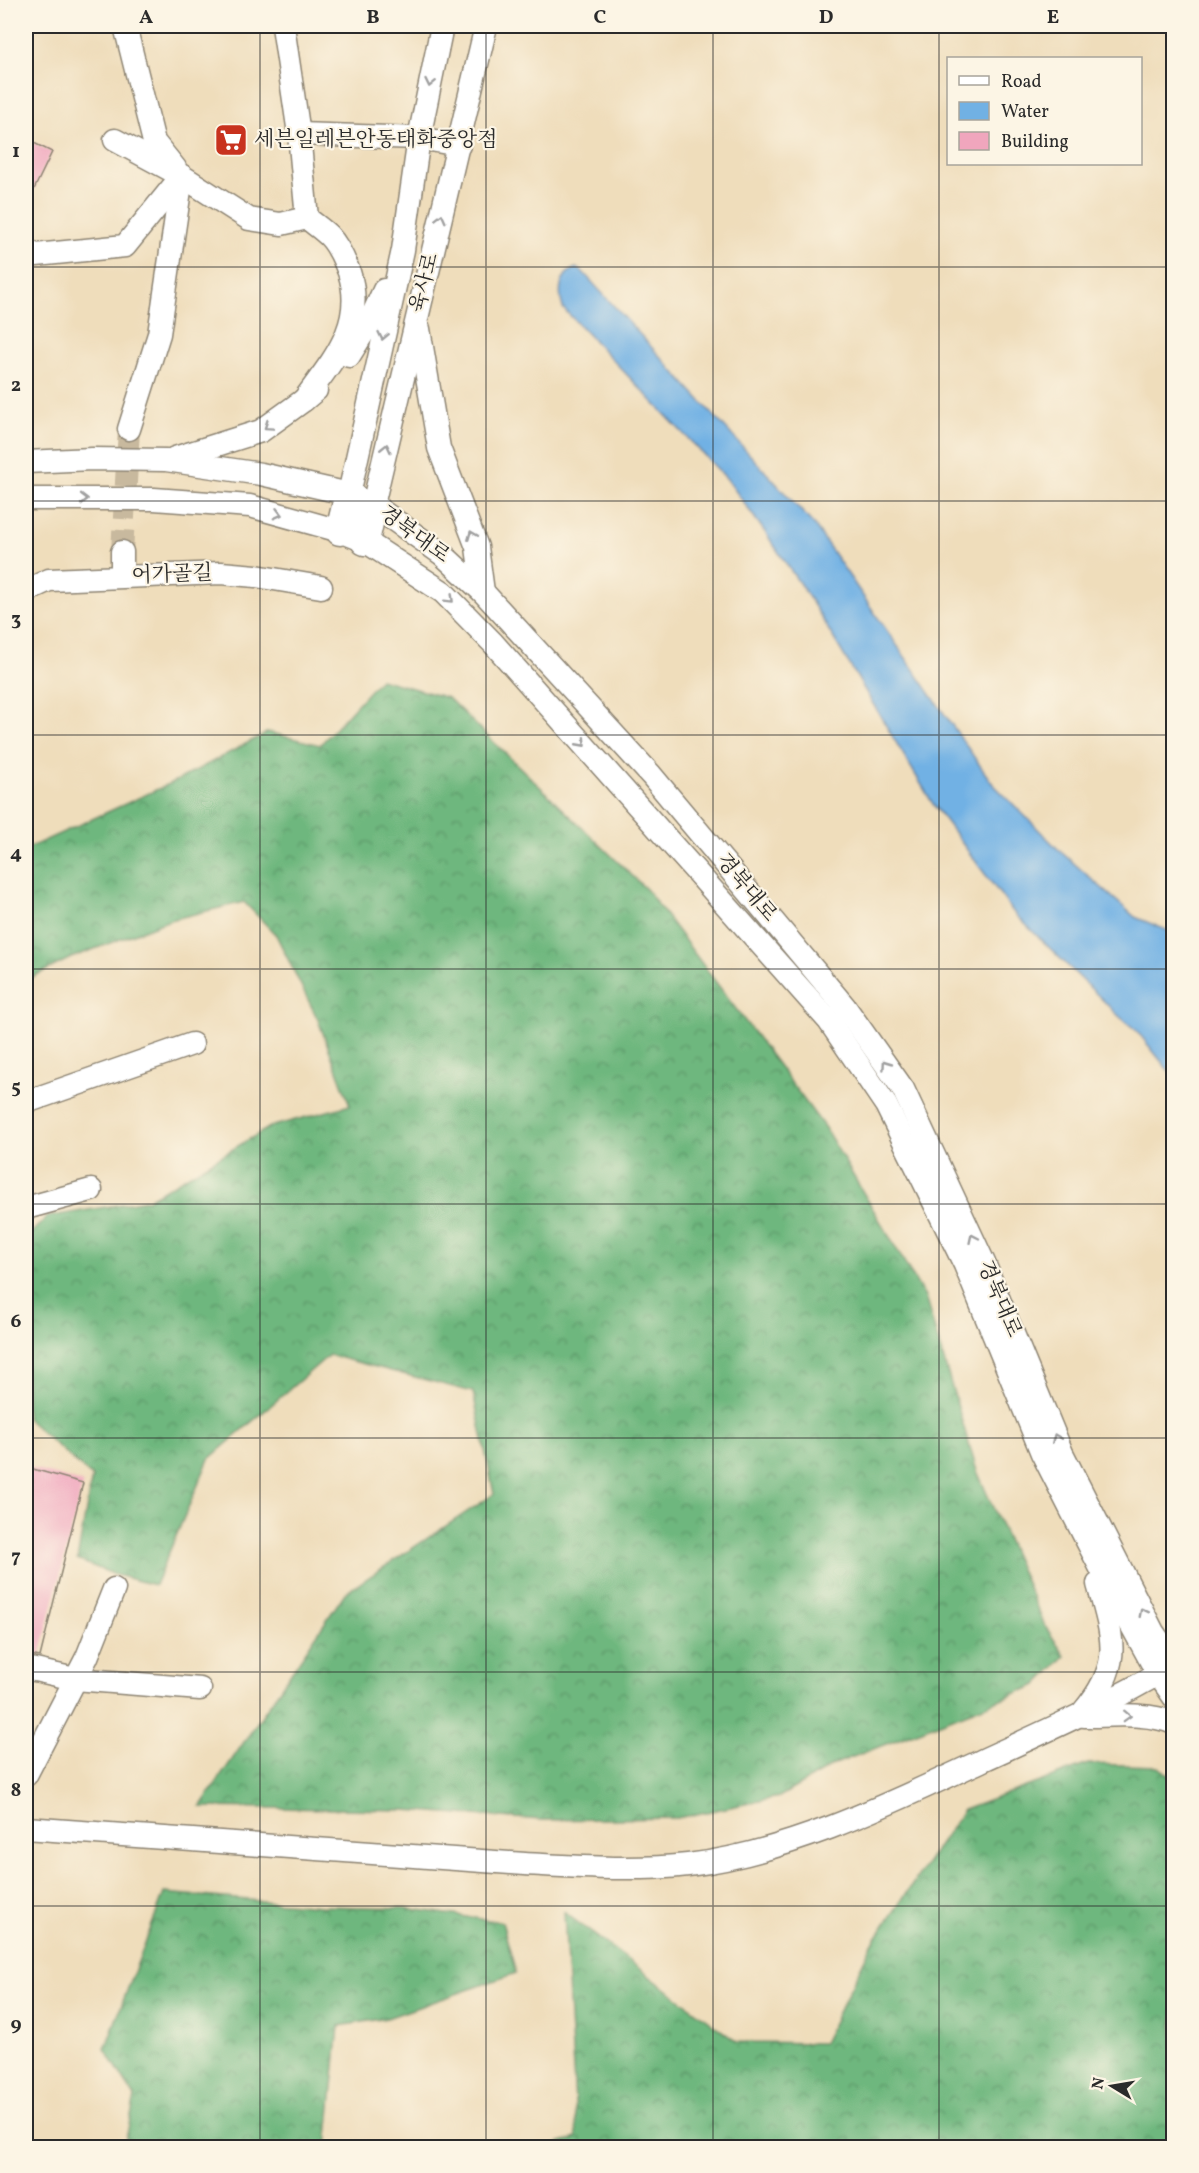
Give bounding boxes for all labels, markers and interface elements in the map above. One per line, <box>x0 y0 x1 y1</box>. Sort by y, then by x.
text: A <box>139 4 153 32</box>
text: B <box>366 4 380 32</box>
text: C <box>594 4 607 32</box>
text: D <box>819 4 833 32</box>
text: E <box>1047 4 1059 32</box>
legend <box>947 57 1142 165</box>
text: Road <box>1001 70 1042 95</box>
one-way arrow <box>424 77 437 87</box>
text: Water <box>1001 100 1049 125</box>
supermarket icon: 세븐일레븐안동태화중앙점 <box>213 122 249 158</box>
place label: 세븐일레븐안동태화중앙점 <box>254 126 497 155</box>
text: Building <box>1001 130 1069 155</box>
text: 1 <box>12 138 20 166</box>
one-way arrow <box>434 213 447 223</box>
street label: 육사로 <box>404 250 446 316</box>
one-way arrow <box>378 331 391 341</box>
text: 2 <box>11 372 21 400</box>
one-way arrow <box>264 419 275 430</box>
one-way arrow <box>379 443 392 453</box>
one-way arrow <box>79 493 88 505</box>
street label: 경북대로 <box>373 499 455 571</box>
one-way arrow <box>272 507 283 519</box>
one-way arrow <box>467 530 479 541</box>
street label: 어가골길 <box>131 559 213 591</box>
one-way arrow <box>443 592 454 603</box>
text: 3 <box>11 606 21 634</box>
one-way arrow <box>575 736 586 747</box>
text: 4 <box>10 840 22 868</box>
street label: 경북대로 <box>709 848 783 928</box>
one-way arrow <box>882 1060 893 1071</box>
text: 5 <box>11 1074 21 1102</box>
one-way arrow <box>968 1234 980 1245</box>
street label: 경북대로 <box>970 1256 1028 1342</box>
text: 6 <box>11 1308 22 1336</box>
one-way arrow <box>1051 1433 1063 1444</box>
text: 7 <box>11 1543 21 1571</box>
one-way arrow <box>1139 1608 1150 1619</box>
one-way arrow <box>1122 1710 1131 1722</box>
text: 8 <box>11 1777 21 1805</box>
text: 9 <box>10 2011 22 2039</box>
north arrow <box>1082 2056 1142 2116</box>
text: N <box>1087 2075 1111 2091</box>

